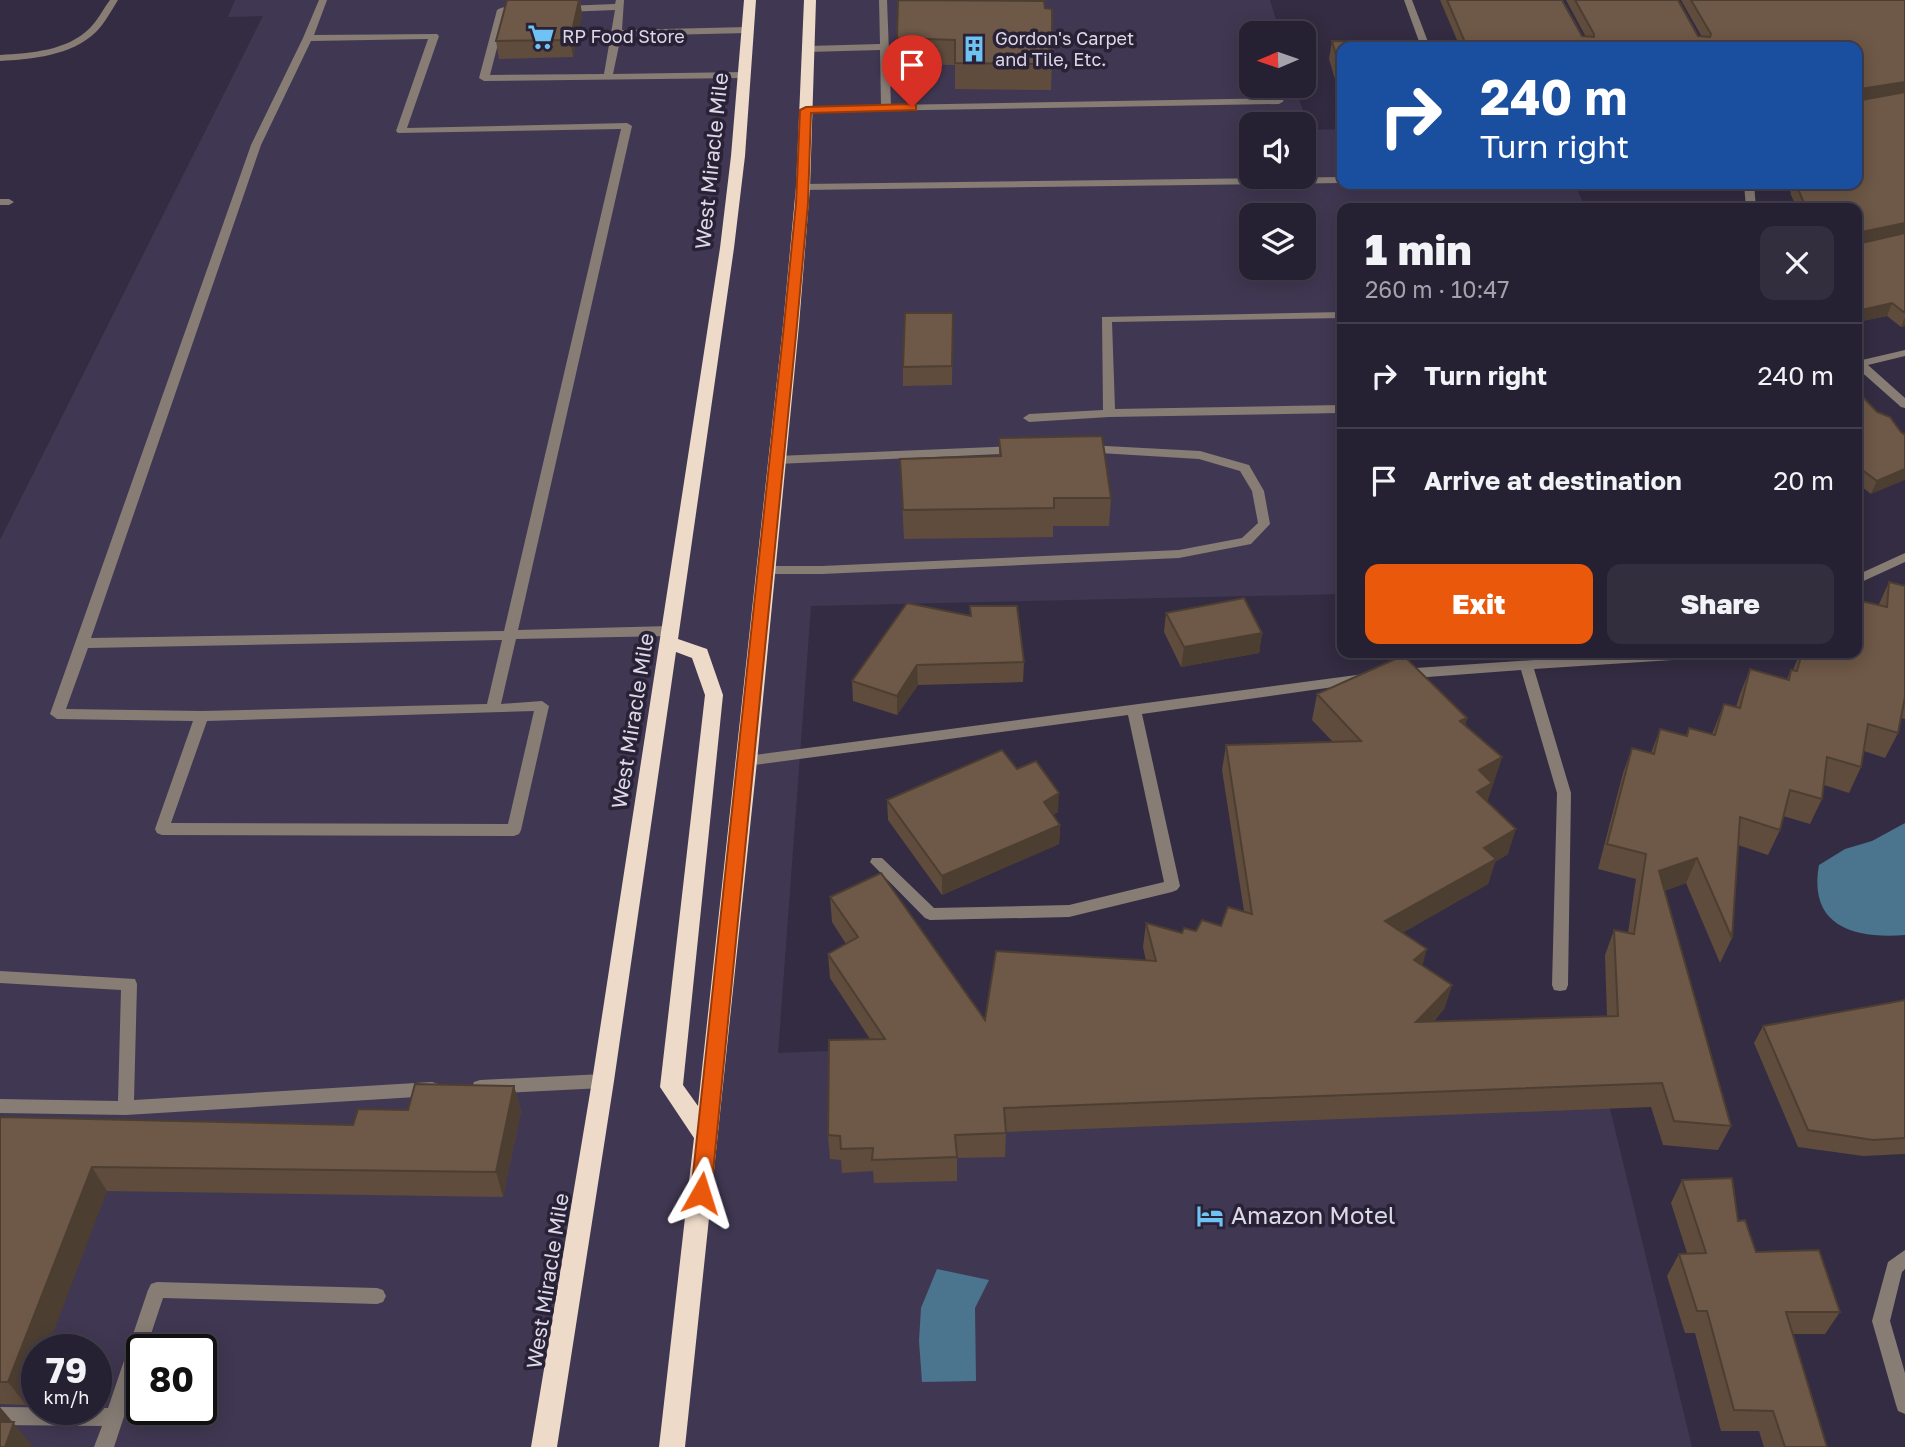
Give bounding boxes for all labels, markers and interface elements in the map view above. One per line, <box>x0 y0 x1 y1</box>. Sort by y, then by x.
north arrow <box>1239 21 1316 98</box>
map controls <box>1239 21 1316 280</box>
supermarket icon: RP Food Store <box>526 22 556 52</box>
place label: RP Food Store <box>562 25 685 47</box>
place label: Gordon's Carpet and Tile, Etc. <box>995 27 1134 70</box>
building icon: Gordon's Carpet and Tile, Etc. <box>959 34 989 64</box>
pin <box>882 35 942 107</box>
icon: arrive <box>893 46 931 84</box>
text: 240 m <box>1480 67 1628 126</box>
icon: right <box>1365 70 1456 161</box>
street label: West Miracle Mile <box>689 71 733 251</box>
button: sound <box>1239 112 1316 189</box>
text: Turn right <box>1480 127 1629 165</box>
button: layers <box>1239 203 1316 280</box>
text: 1 min <box>1365 224 1472 274</box>
button: close <box>1760 226 1834 300</box>
text: 260 m · 10:47 <box>1365 275 1510 303</box>
icon: right <box>1365 357 1403 395</box>
text: Turn right <box>1424 360 1547 391</box>
text: 240 m <box>1757 360 1834 391</box>
icon: arrive <box>1365 462 1403 500</box>
text: Arrive at destination <box>1424 465 1682 496</box>
text: 20 m <box>1773 465 1834 496</box>
button: Exit <box>1365 564 1593 644</box>
button: Share <box>1607 564 1834 644</box>
street label: West Miracle Mile <box>605 631 659 811</box>
position arrow <box>664 1156 738 1230</box>
street label: West Miracle Mile <box>520 1191 574 1371</box>
place label: Amazon Motel <box>1231 1200 1396 1229</box>
hotel icon: Amazon Motel <box>1195 1201 1225 1231</box>
speed limit sign: 80 <box>126 1334 217 1425</box>
text: 79 <box>46 1349 87 1391</box>
text: km/h <box>44 1386 89 1408</box>

